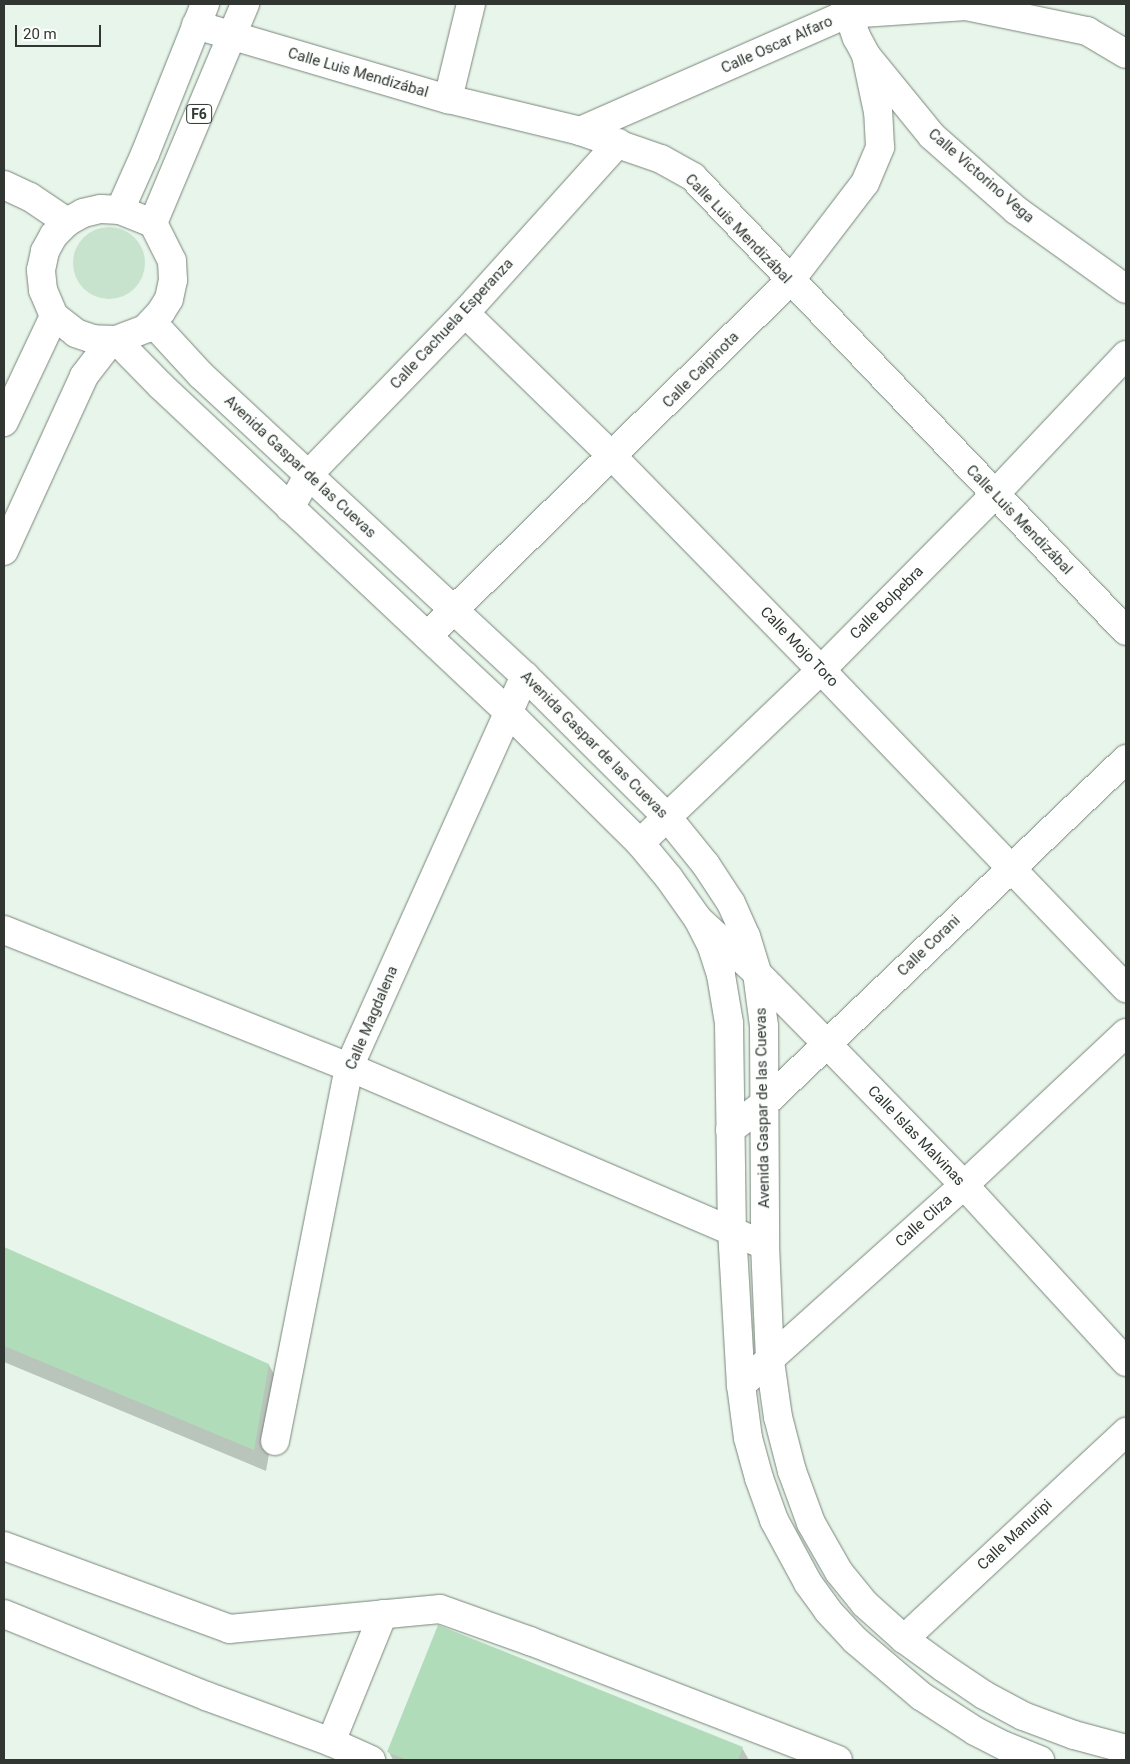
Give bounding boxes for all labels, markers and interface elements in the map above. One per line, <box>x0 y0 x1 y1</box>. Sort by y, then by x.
street label: Calle Oscar Alfaro <box>718 12 836 78</box>
scale bar <box>18 15 104 47</box>
text: 20 m <box>23 25 57 43</box>
street label: Calle Luis Mendizábal <box>286 44 430 102</box>
road number: F6 <box>185 102 213 126</box>
street label: Calle Victorino Vega <box>924 125 1038 227</box>
street label: Calle Luis Mendizábal <box>681 170 795 288</box>
street label: Calle Cachuela Esperanza <box>387 255 517 393</box>
street label: Calle Caipinota <box>659 328 743 412</box>
street label: Avenida Gaspar de las Cuevas <box>220 392 380 542</box>
street label: Calle Luis Mendizábal <box>962 461 1076 579</box>
street label: Calle Bolpebra <box>847 563 927 643</box>
street label: Calle Mojo Toro <box>756 603 842 691</box>
street label: Avenida Gaspar de las Cuevas <box>517 668 671 822</box>
street label: Calle Corani <box>894 912 964 980</box>
street label: Calle Magdalena <box>342 963 402 1073</box>
street label: Avenida Gaspar de las Cuevas <box>752 1008 774 1208</box>
street label: Calle Islas Malvinas <box>864 1082 968 1190</box>
street label: Calle Cliza <box>892 1191 956 1251</box>
street label: Calle Manuripi <box>974 1496 1056 1574</box>

